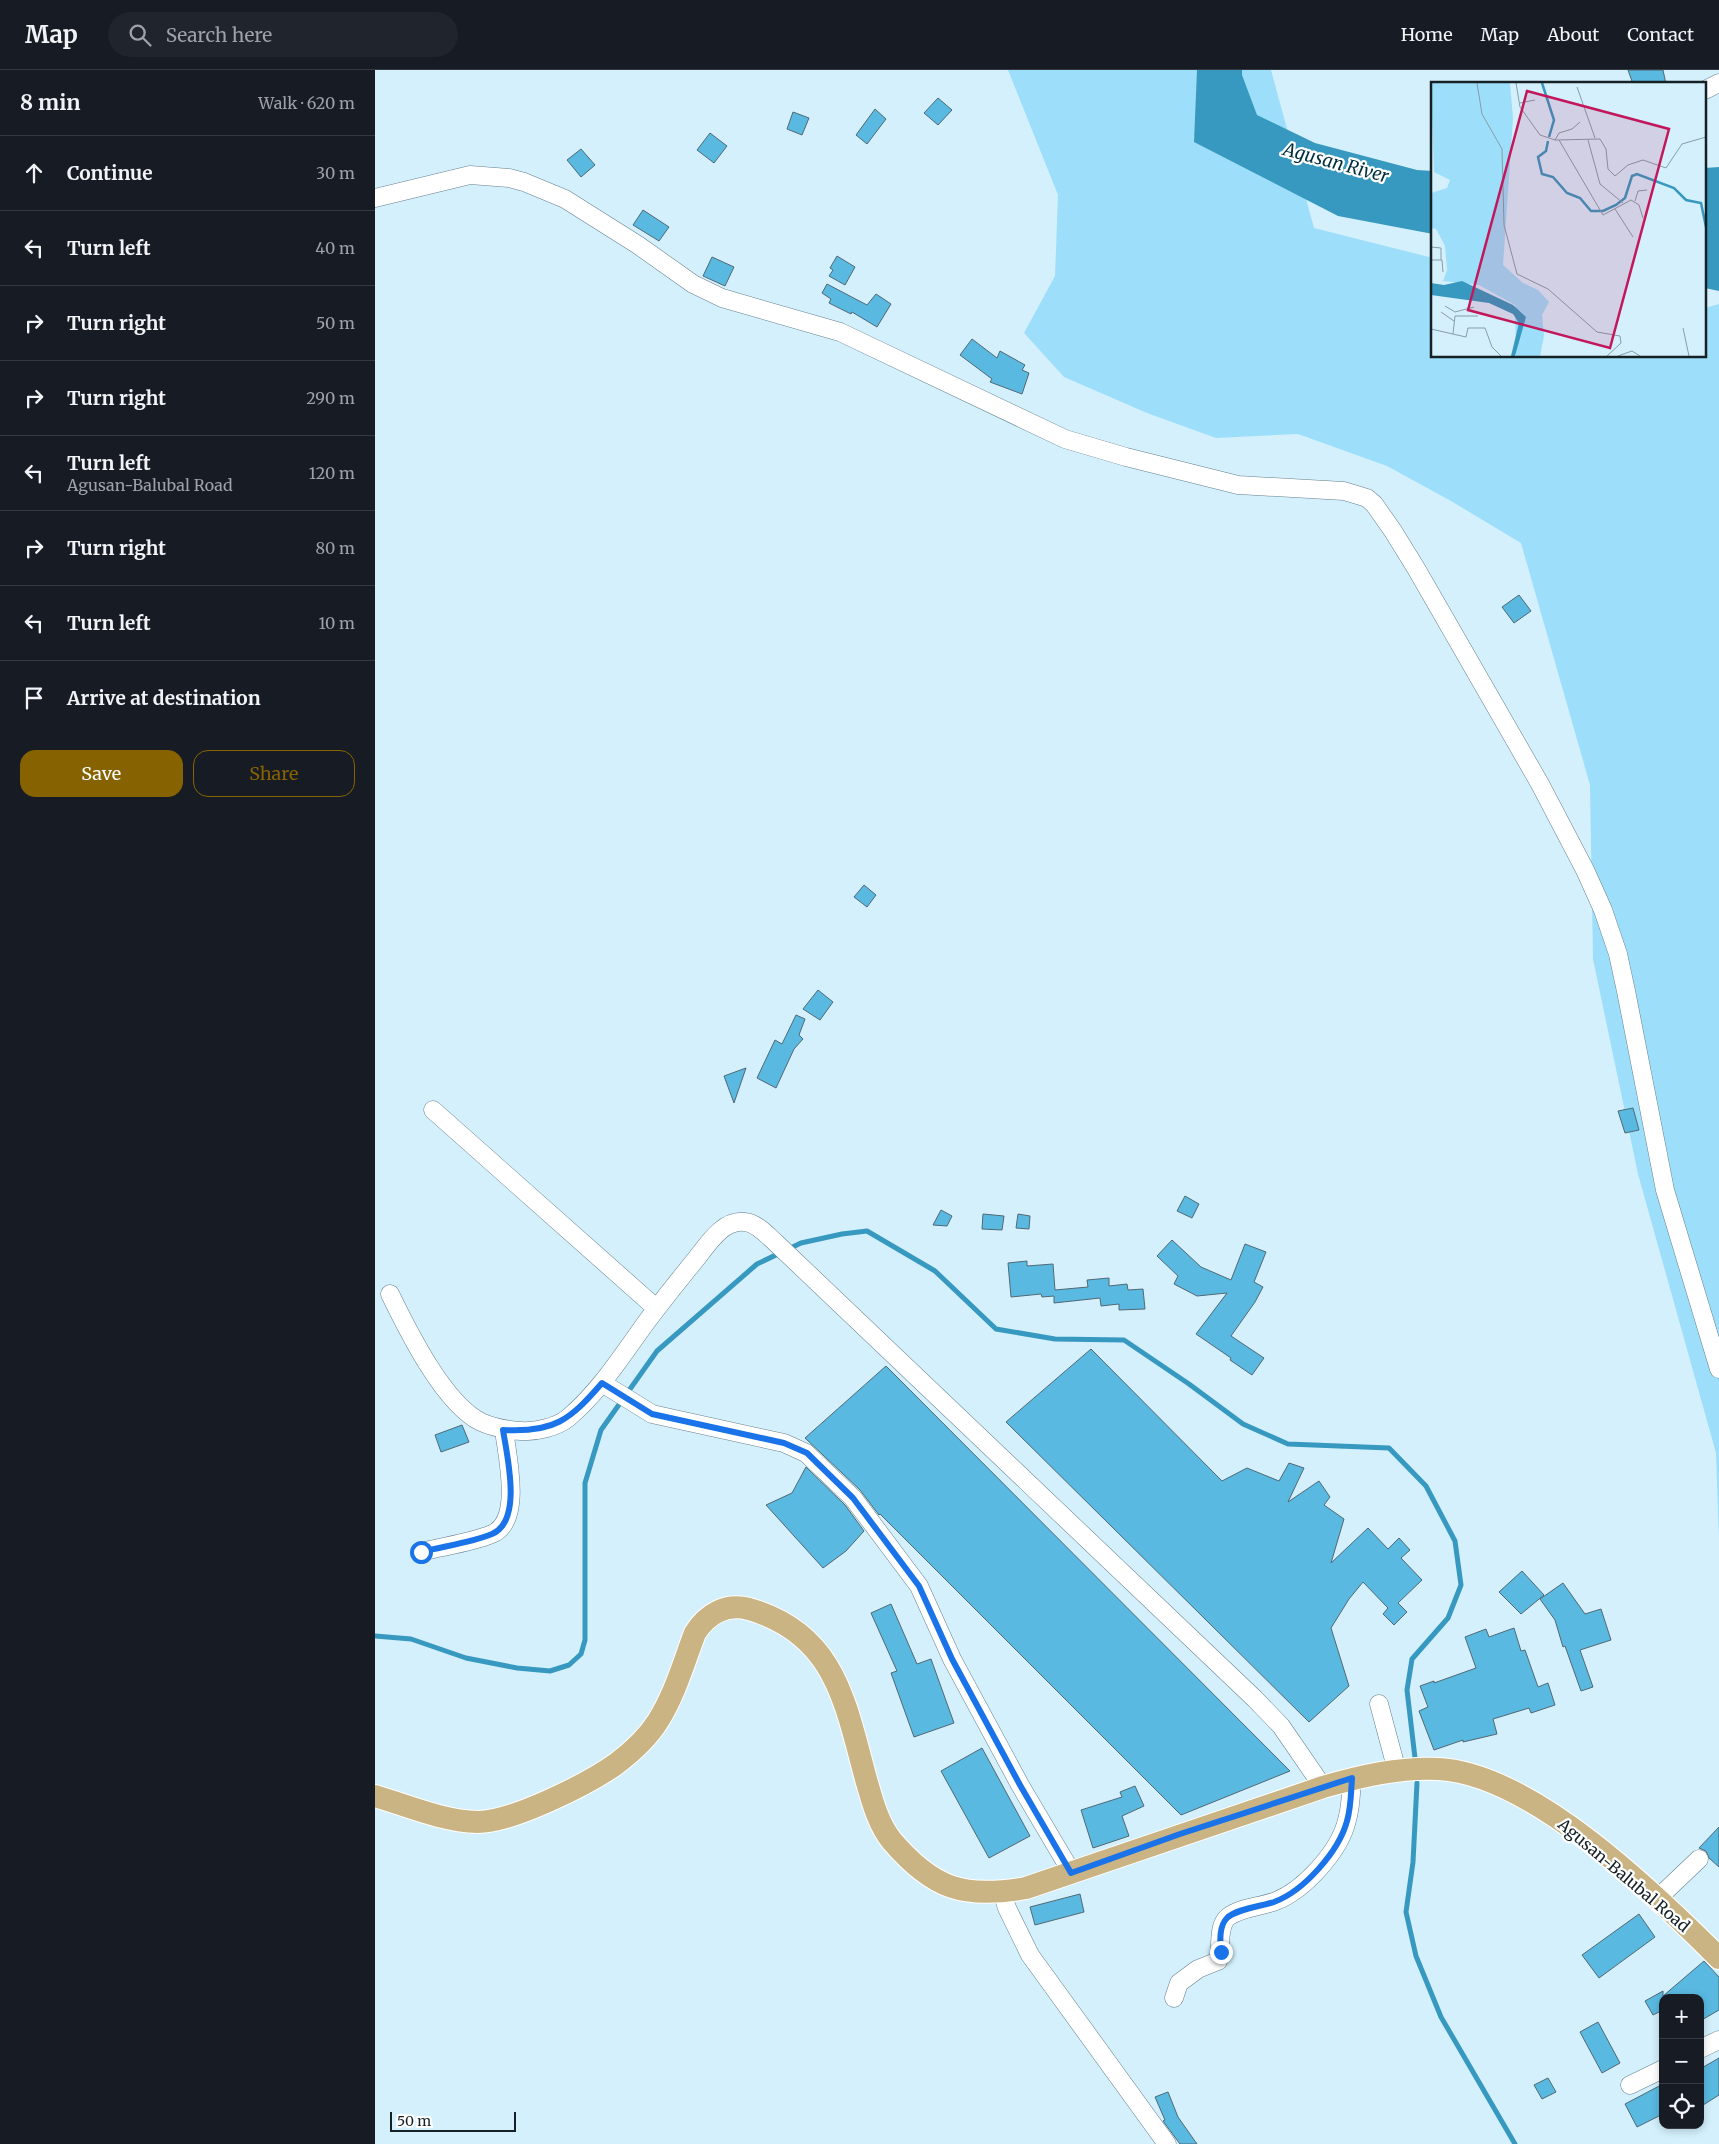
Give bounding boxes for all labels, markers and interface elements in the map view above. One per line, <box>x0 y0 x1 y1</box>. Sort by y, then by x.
search box <box>108 12 458 57</box>
text: Map <box>25 19 78 50</box>
icon: search <box>126 21 154 49</box>
text: Search here <box>166 23 272 47</box>
text: Home <box>1401 23 1453 46</box>
text: Map <box>1481 23 1519 46</box>
text: About <box>1547 23 1599 46</box>
text: Contact <box>1627 23 1694 46</box>
inset map <box>1431 82 1707 358</box>
text: 8 min <box>20 89 81 116</box>
text: Walk · 620 m <box>258 93 355 113</box>
water label: Agusan River <box>1279 137 1392 188</box>
icon: ahead <box>20 159 48 187</box>
text: Continue <box>67 161 153 185</box>
text: 30 m <box>316 163 355 183</box>
icon: left <box>20 234 48 262</box>
text: Turn left <box>67 236 151 260</box>
text: 40 m <box>315 238 355 258</box>
icon: right <box>20 309 48 337</box>
text: Turn right <box>67 311 166 335</box>
text: 50 m <box>316 313 355 333</box>
icon: right <box>20 384 48 412</box>
text: Turn right <box>67 386 166 410</box>
text: 290 m <box>306 388 355 408</box>
text: Turn left <box>67 451 151 475</box>
icon: left <box>20 459 48 487</box>
text: 120 m <box>309 463 355 483</box>
text: Agusan-Balubal Road <box>67 475 233 495</box>
icon: right <box>20 534 48 562</box>
text: Turn right <box>67 536 166 560</box>
text: 80 m <box>316 538 355 558</box>
icon: left <box>20 609 48 637</box>
text: Turn left <box>67 611 151 635</box>
text: 10 m <box>318 613 355 633</box>
icon: arrive <box>20 684 48 712</box>
text: Arrive at destination <box>67 686 261 710</box>
button: Save <box>20 750 183 797</box>
button: Share <box>193 750 355 797</box>
route start <box>410 1541 433 1564</box>
street label: Agusan-Balubal Road <box>1553 1813 1694 1936</box>
route end <box>1210 1941 1233 1964</box>
map controls <box>1659 1994 1704 2129</box>
button: + <box>1659 1994 1704 2039</box>
button: − <box>1659 2039 1704 2084</box>
button: locate <box>1659 2084 1704 2129</box>
scale bar <box>390 2109 516 2132</box>
text: 50 m <box>397 2112 431 2130</box>

